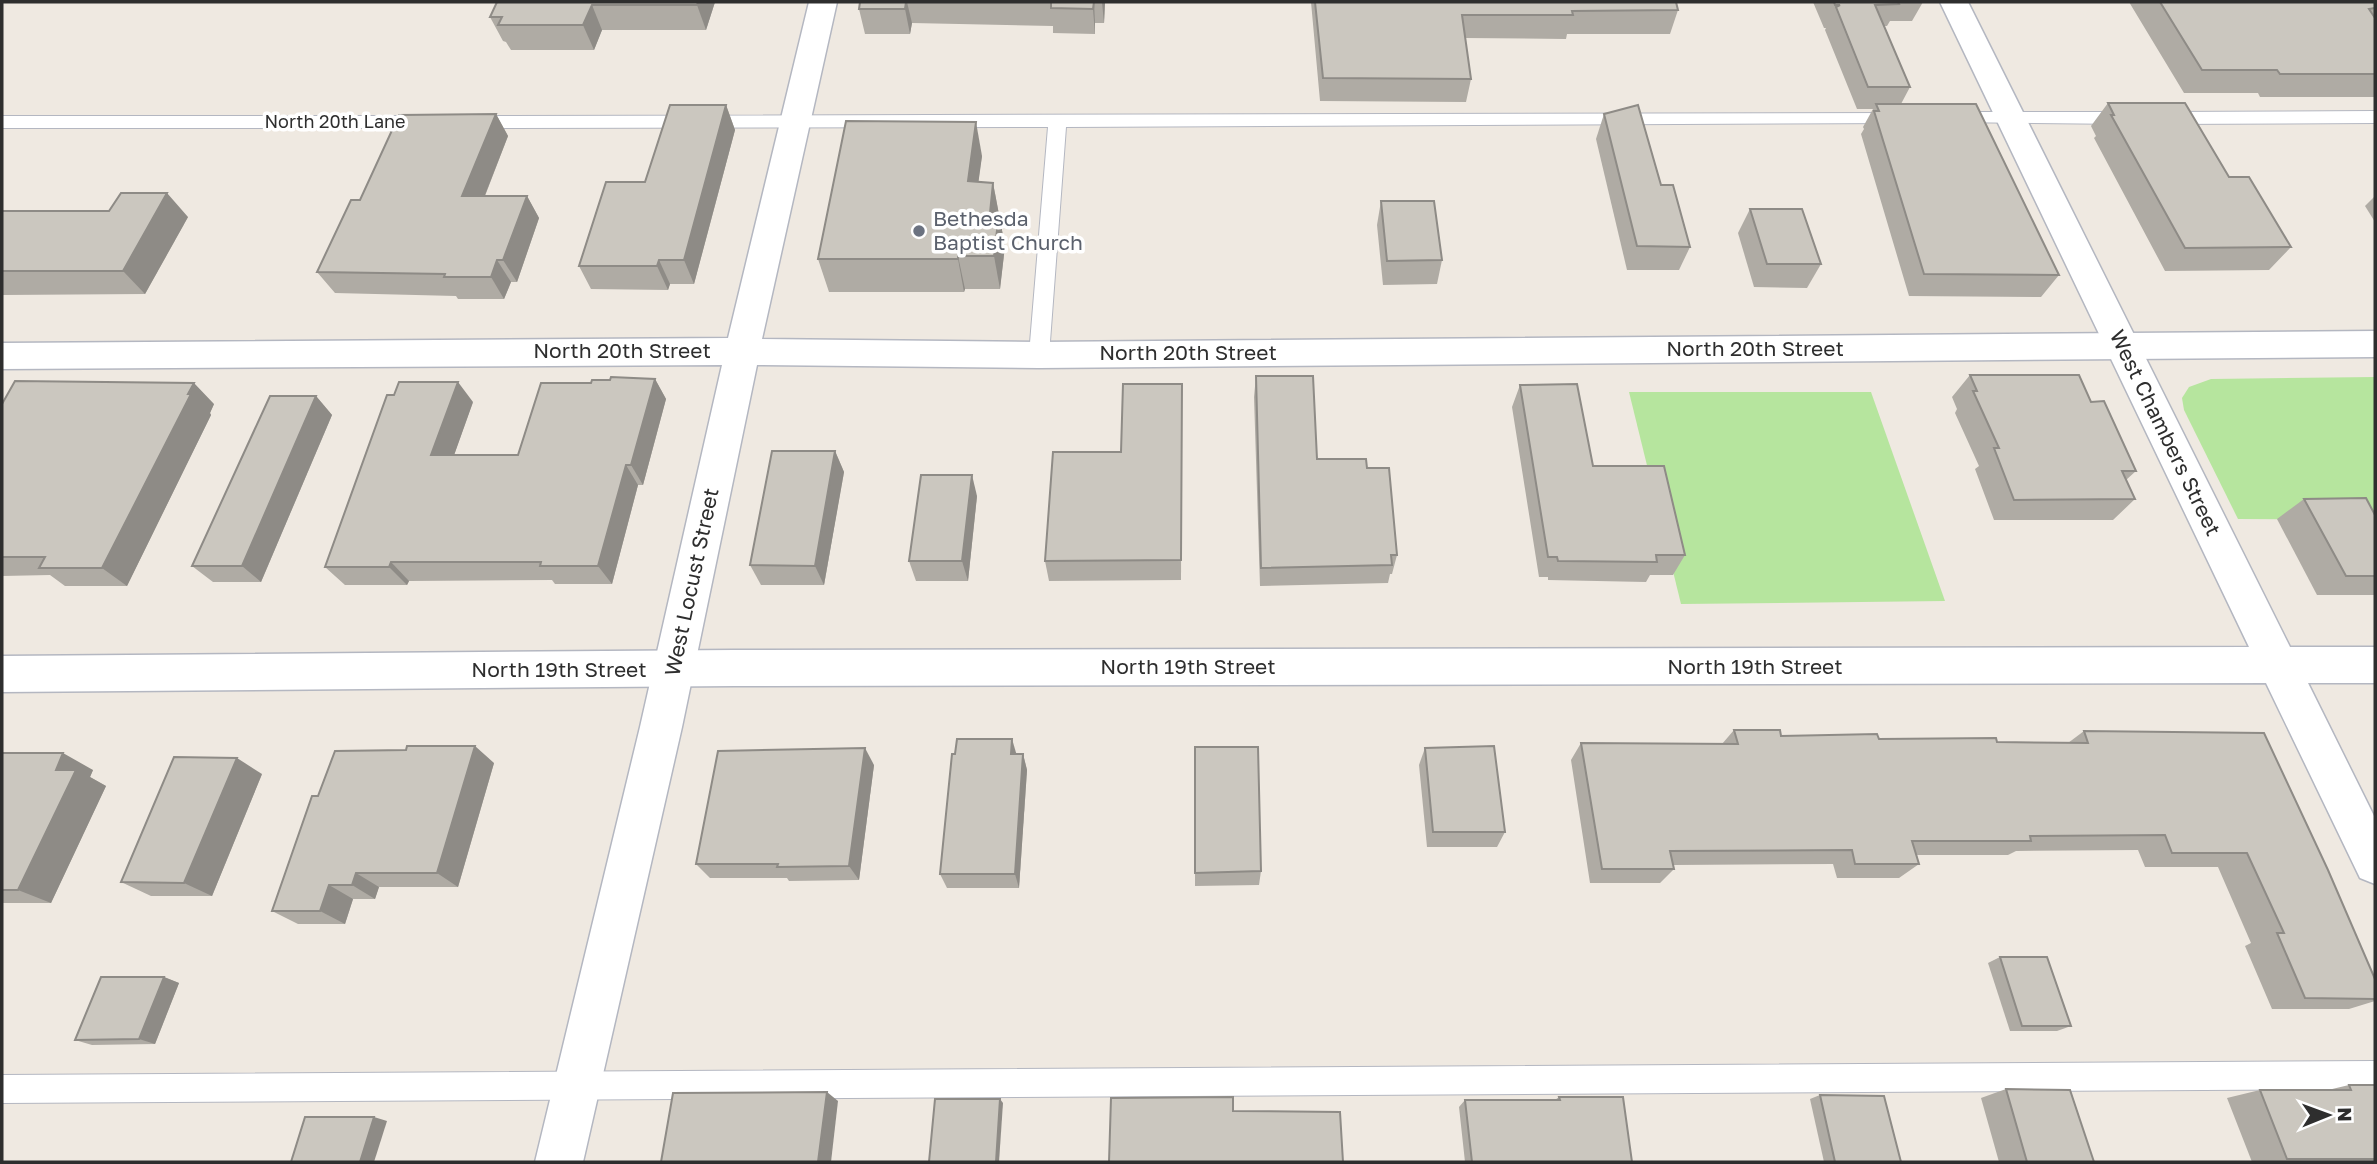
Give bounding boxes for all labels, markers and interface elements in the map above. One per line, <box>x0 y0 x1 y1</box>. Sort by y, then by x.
street label: North 20th Lane <box>264 110 406 132</box>
place label: Bethesda Baptist Church <box>933 205 1083 255</box>
marker: Bethesda Baptist Church <box>911 223 927 239</box>
street label: West Chambers Street <box>2105 325 2227 540</box>
street label: North 20th Street <box>1666 335 1844 361</box>
street label: North 20th Street <box>533 337 711 363</box>
street label: North 20th Street <box>1099 339 1277 365</box>
street label: West Locust Street <box>658 485 724 678</box>
street label: North 19th Street <box>1100 653 1276 679</box>
street label: North 19th Street <box>1667 653 1843 679</box>
street label: North 19th Street <box>471 656 647 682</box>
north arrow <box>2293 1080 2363 1150</box>
text: N <box>2334 1107 2357 1122</box>

